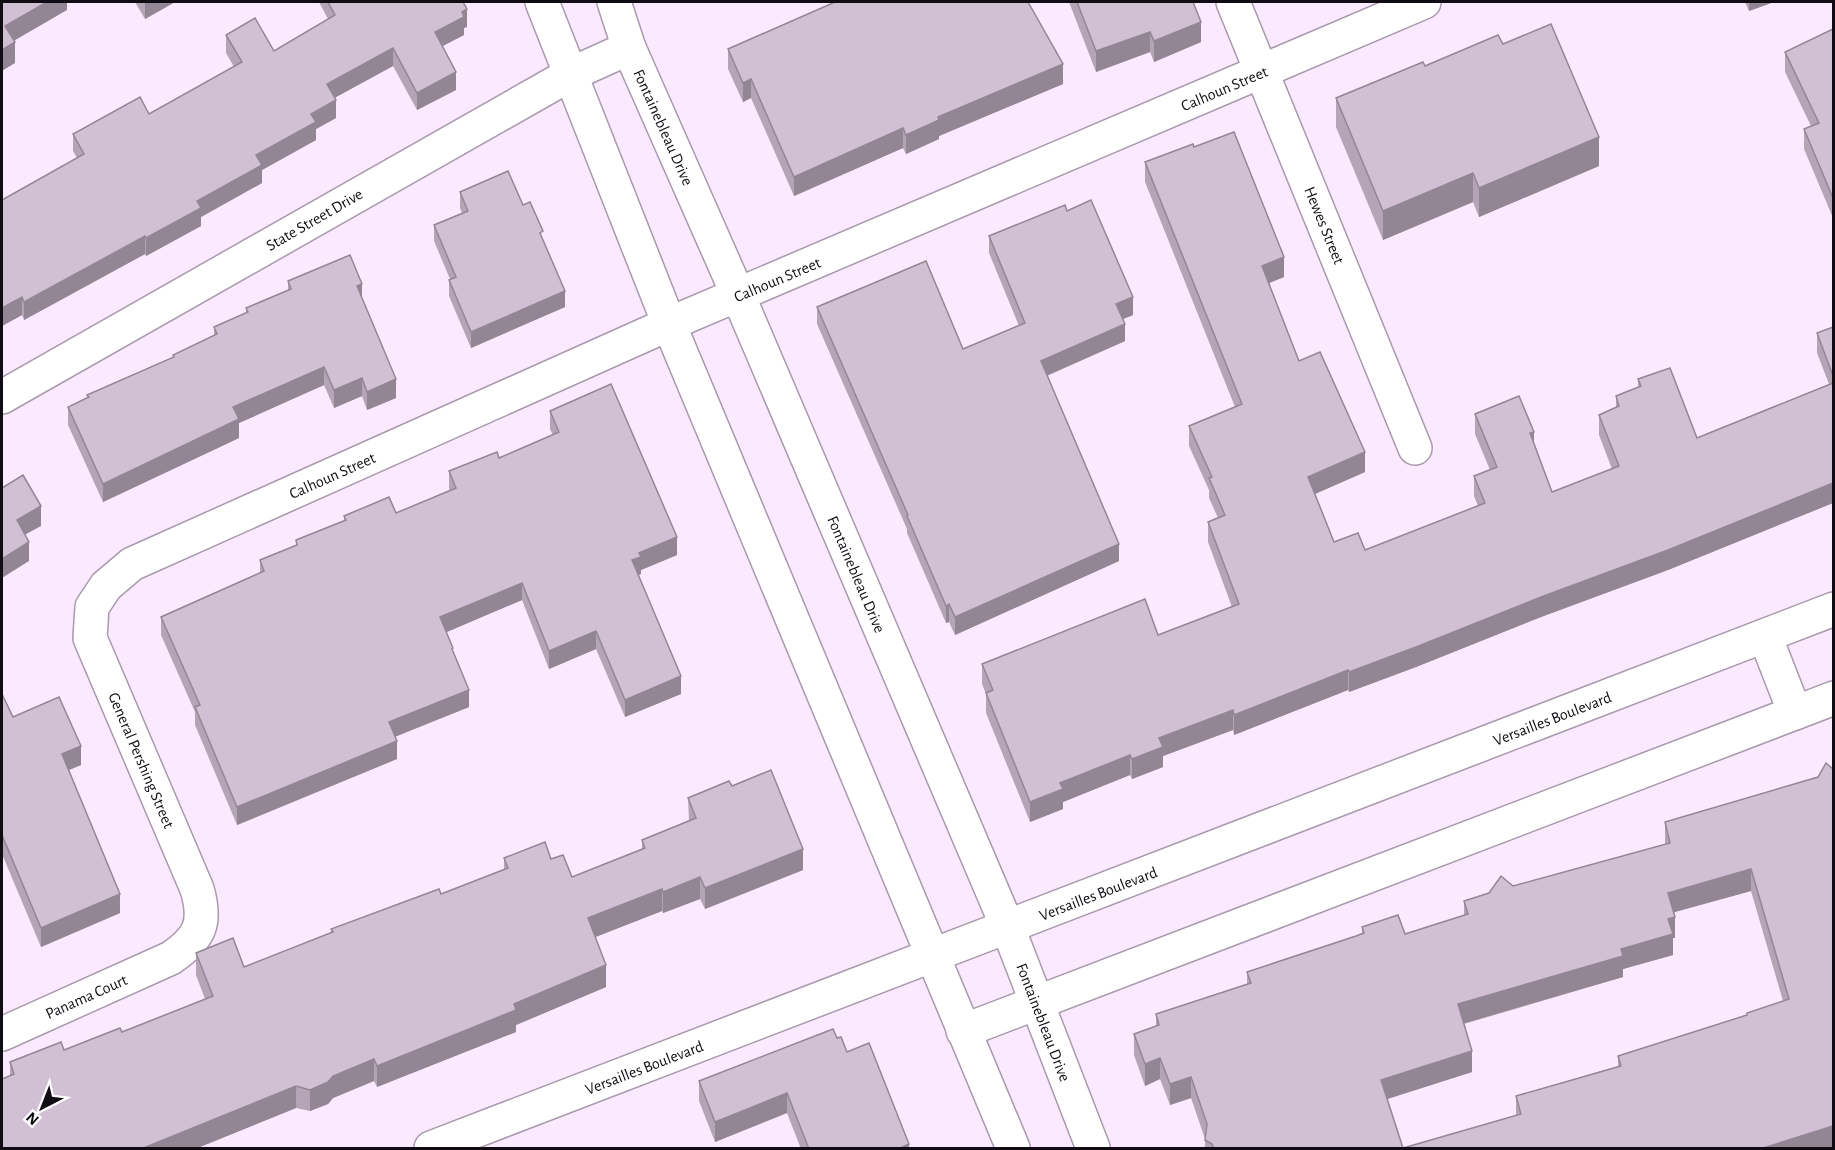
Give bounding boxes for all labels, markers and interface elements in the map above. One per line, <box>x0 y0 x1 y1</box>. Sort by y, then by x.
street label: Calhoun Street <box>1179 64 1270 114</box>
street label: Fontainebleau Drive <box>630 67 696 188</box>
street label: Hewes Street <box>1301 184 1347 266</box>
street label: State Street Drive <box>264 186 365 254</box>
street label: Calhoun Street <box>732 255 823 305</box>
street label: Calhoun Street <box>287 450 378 502</box>
street label: Fontainebleau Drive <box>824 514 888 635</box>
street label: Versailles Boulevard <box>1491 689 1614 749</box>
street label: General Pershing Street <box>105 690 177 831</box>
street label: Versailles Boulevard <box>1037 864 1160 924</box>
street label: Fontainebleau Drive <box>1013 961 1073 1084</box>
street label: Panama Court <box>43 972 130 1022</box>
street label: Versailles Boulevard <box>583 1038 706 1098</box>
north arrow <box>12 1078 72 1138</box>
text: N <box>23 1109 42 1128</box>

